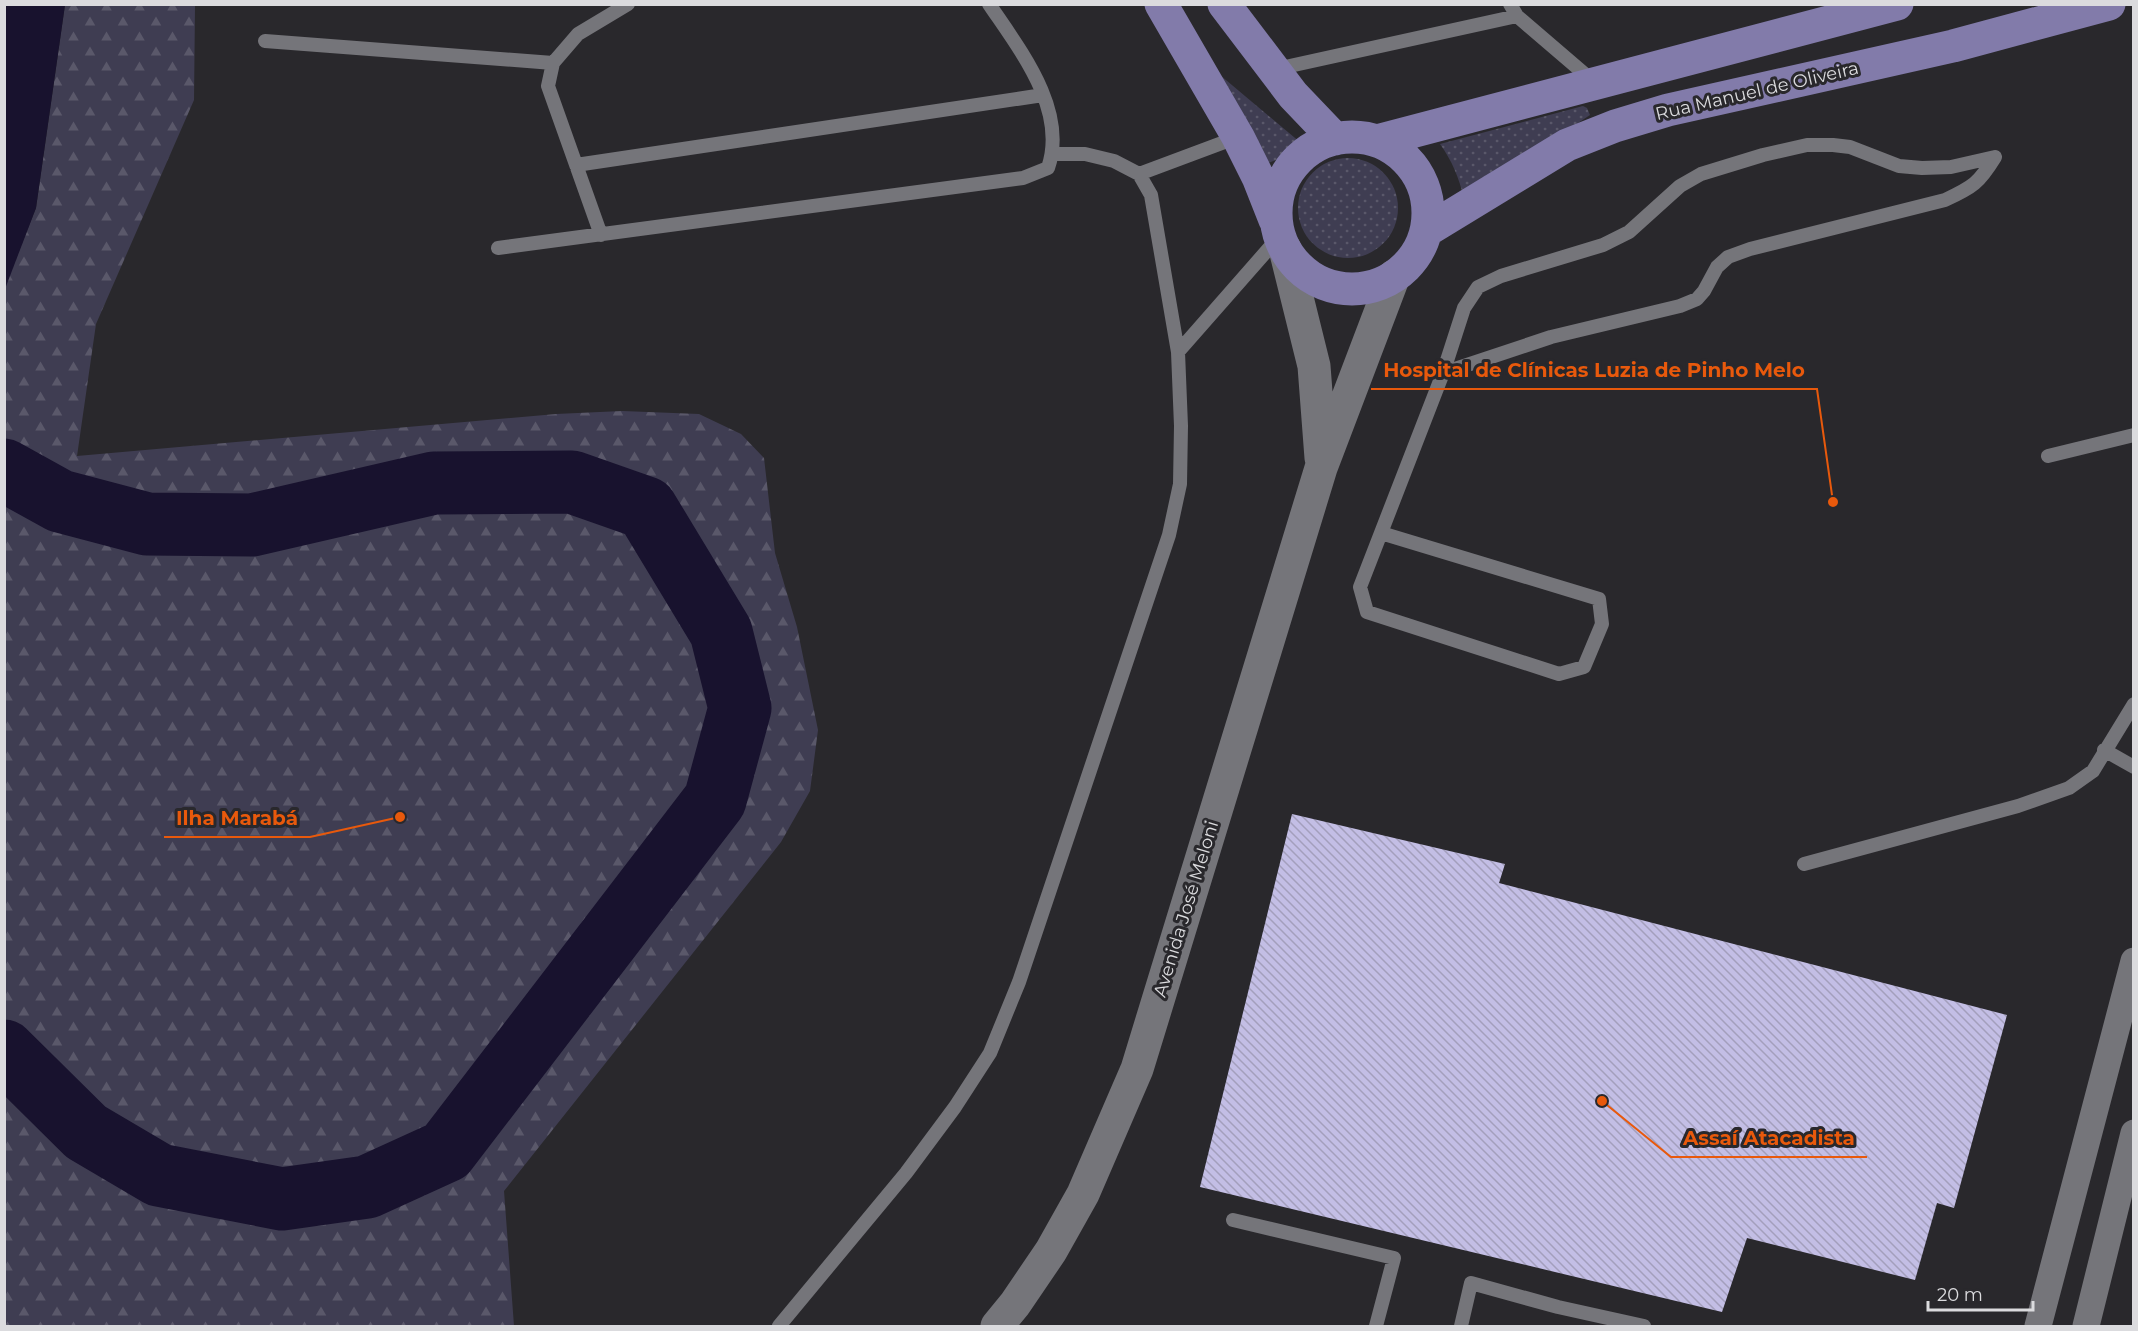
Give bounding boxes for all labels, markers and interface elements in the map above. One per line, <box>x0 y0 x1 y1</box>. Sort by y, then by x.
street label: Rua Manuel de Oliveira <box>1653 57 1861 125</box>
callout: Hospital de Clínicas Luzia de Pinho Melo <box>1371 351 1817 389</box>
text: Hospital de Clínicas Luzia de Pinho Melo <box>1383 358 1805 382</box>
callout: Ilha Marabá <box>164 799 310 837</box>
text: Ilha Marabá <box>176 806 298 830</box>
street label: Avenida José Meloni <box>1149 818 1223 1000</box>
callout: Assaí Atacadista <box>1671 1119 1867 1157</box>
text: Assaí Atacadista <box>1682 1126 1855 1150</box>
scale bar <box>1928 1274 2033 1312</box>
text: 20 m <box>1937 1284 1983 1306</box>

